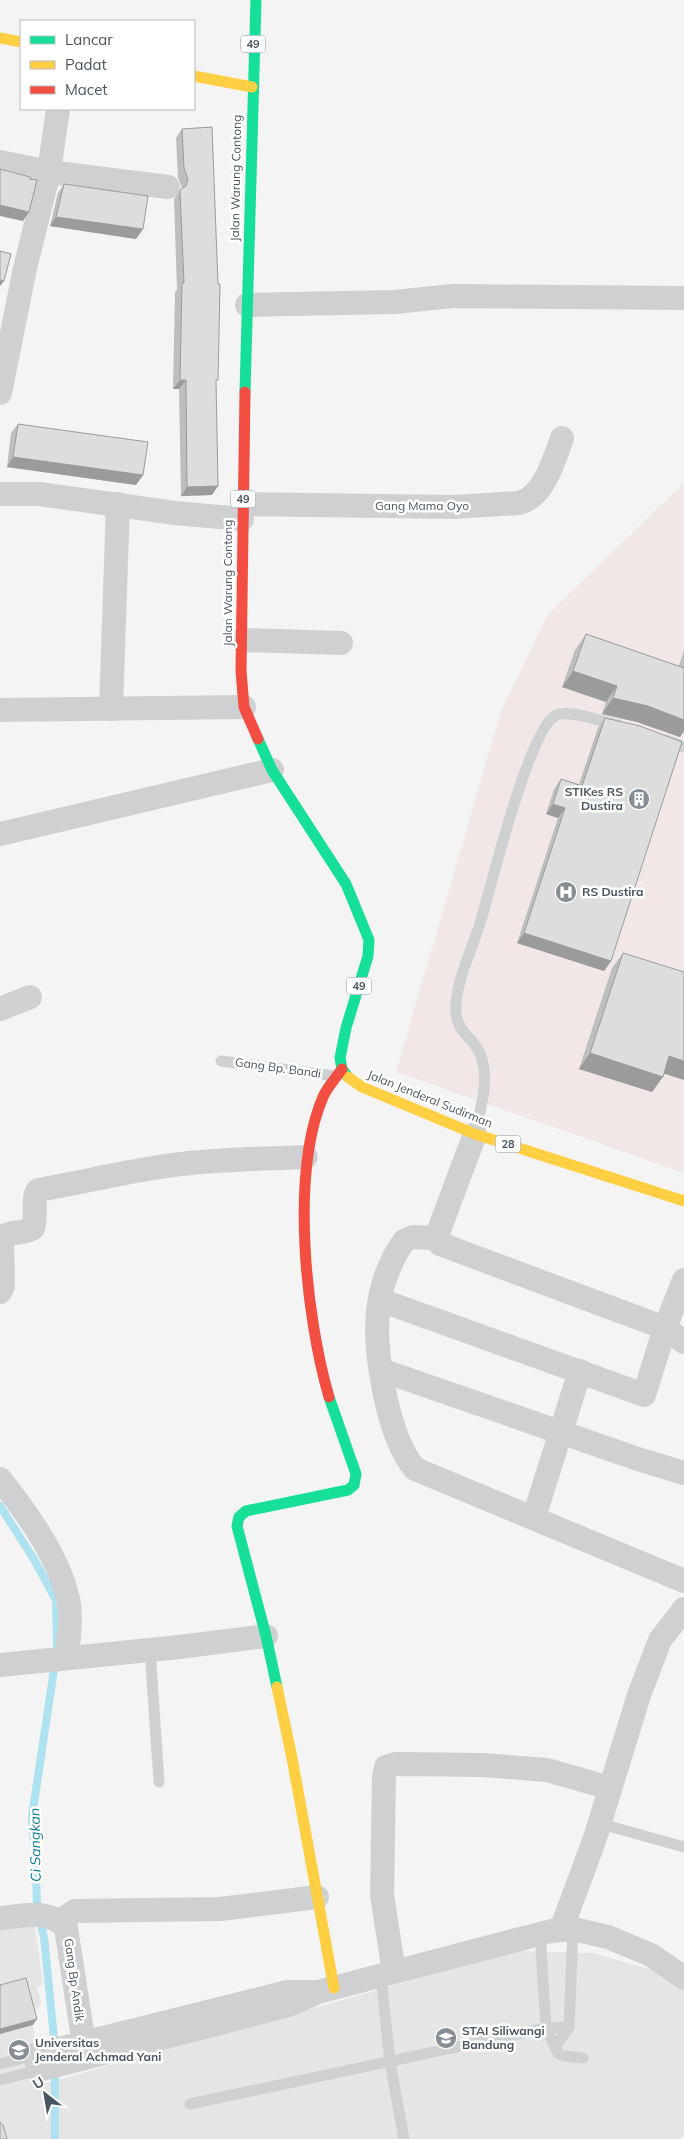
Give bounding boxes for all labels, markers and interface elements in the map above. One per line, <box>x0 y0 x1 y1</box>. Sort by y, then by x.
legend <box>20 20 195 110</box>
text: Lancar <box>65 30 113 49</box>
road number: 49 <box>240 36 266 52</box>
text: Padat <box>65 55 107 74</box>
text: Macet <box>65 80 108 99</box>
street label: Jalan Warung Contong <box>227 114 244 242</box>
road number: 49 <box>230 490 256 508</box>
street label: Gang Mama Oyo <box>375 498 469 513</box>
street label: Jalan Warung Contong <box>220 520 235 646</box>
place label: STIKes RS Dustira <box>565 784 623 813</box>
building icon: STIKes RS Dustira <box>627 787 651 811</box>
hospital icon: RS Dustira <box>554 880 578 904</box>
place label: RS Dustira <box>582 884 643 899</box>
road number: 49 <box>346 978 372 994</box>
street label: Gang Bp. Bandi <box>234 1054 322 1081</box>
street label: Jalan Jenderal Sudirman <box>365 1067 495 1131</box>
road number: 28 <box>496 1136 520 1152</box>
water label: Ci Sangkan <box>25 1808 45 1882</box>
street label: Gang Bp Andik <box>61 1937 88 2023</box>
place label: STAI Siliwangi Bandung <box>462 2023 545 2052</box>
school or university icon: STAI Siliwangi Bandung <box>434 2026 458 2050</box>
place label: Universitas Jenderal Achmad Yani <box>35 2035 161 2064</box>
school or university icon: Universitas Jenderal Achmad Yani <box>7 2038 31 2062</box>
north arrow <box>20 2069 70 2119</box>
text: U <box>29 2072 47 2093</box>

